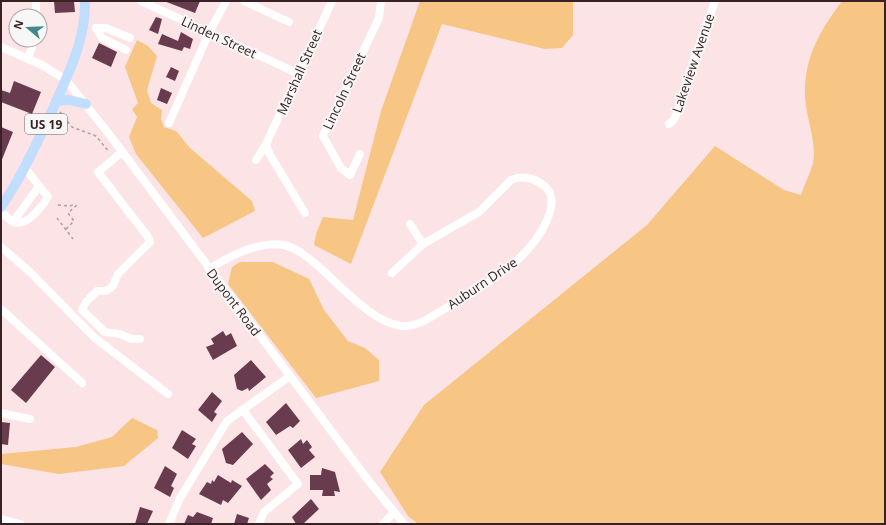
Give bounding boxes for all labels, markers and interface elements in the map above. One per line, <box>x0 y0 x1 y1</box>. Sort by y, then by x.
north arrow <box>8 8 48 48</box>
street label: Lakeview Avenue <box>668 11 718 115</box>
street label: Linden Street <box>179 12 260 62</box>
text: N <box>10 18 27 31</box>
street label: Marshall Street <box>272 26 326 118</box>
street label: Lincoln Street <box>318 49 370 132</box>
road number: US 19 <box>25 114 67 134</box>
street label: Auburn Drive <box>444 253 520 313</box>
street label: Dupont Road <box>203 265 265 339</box>

